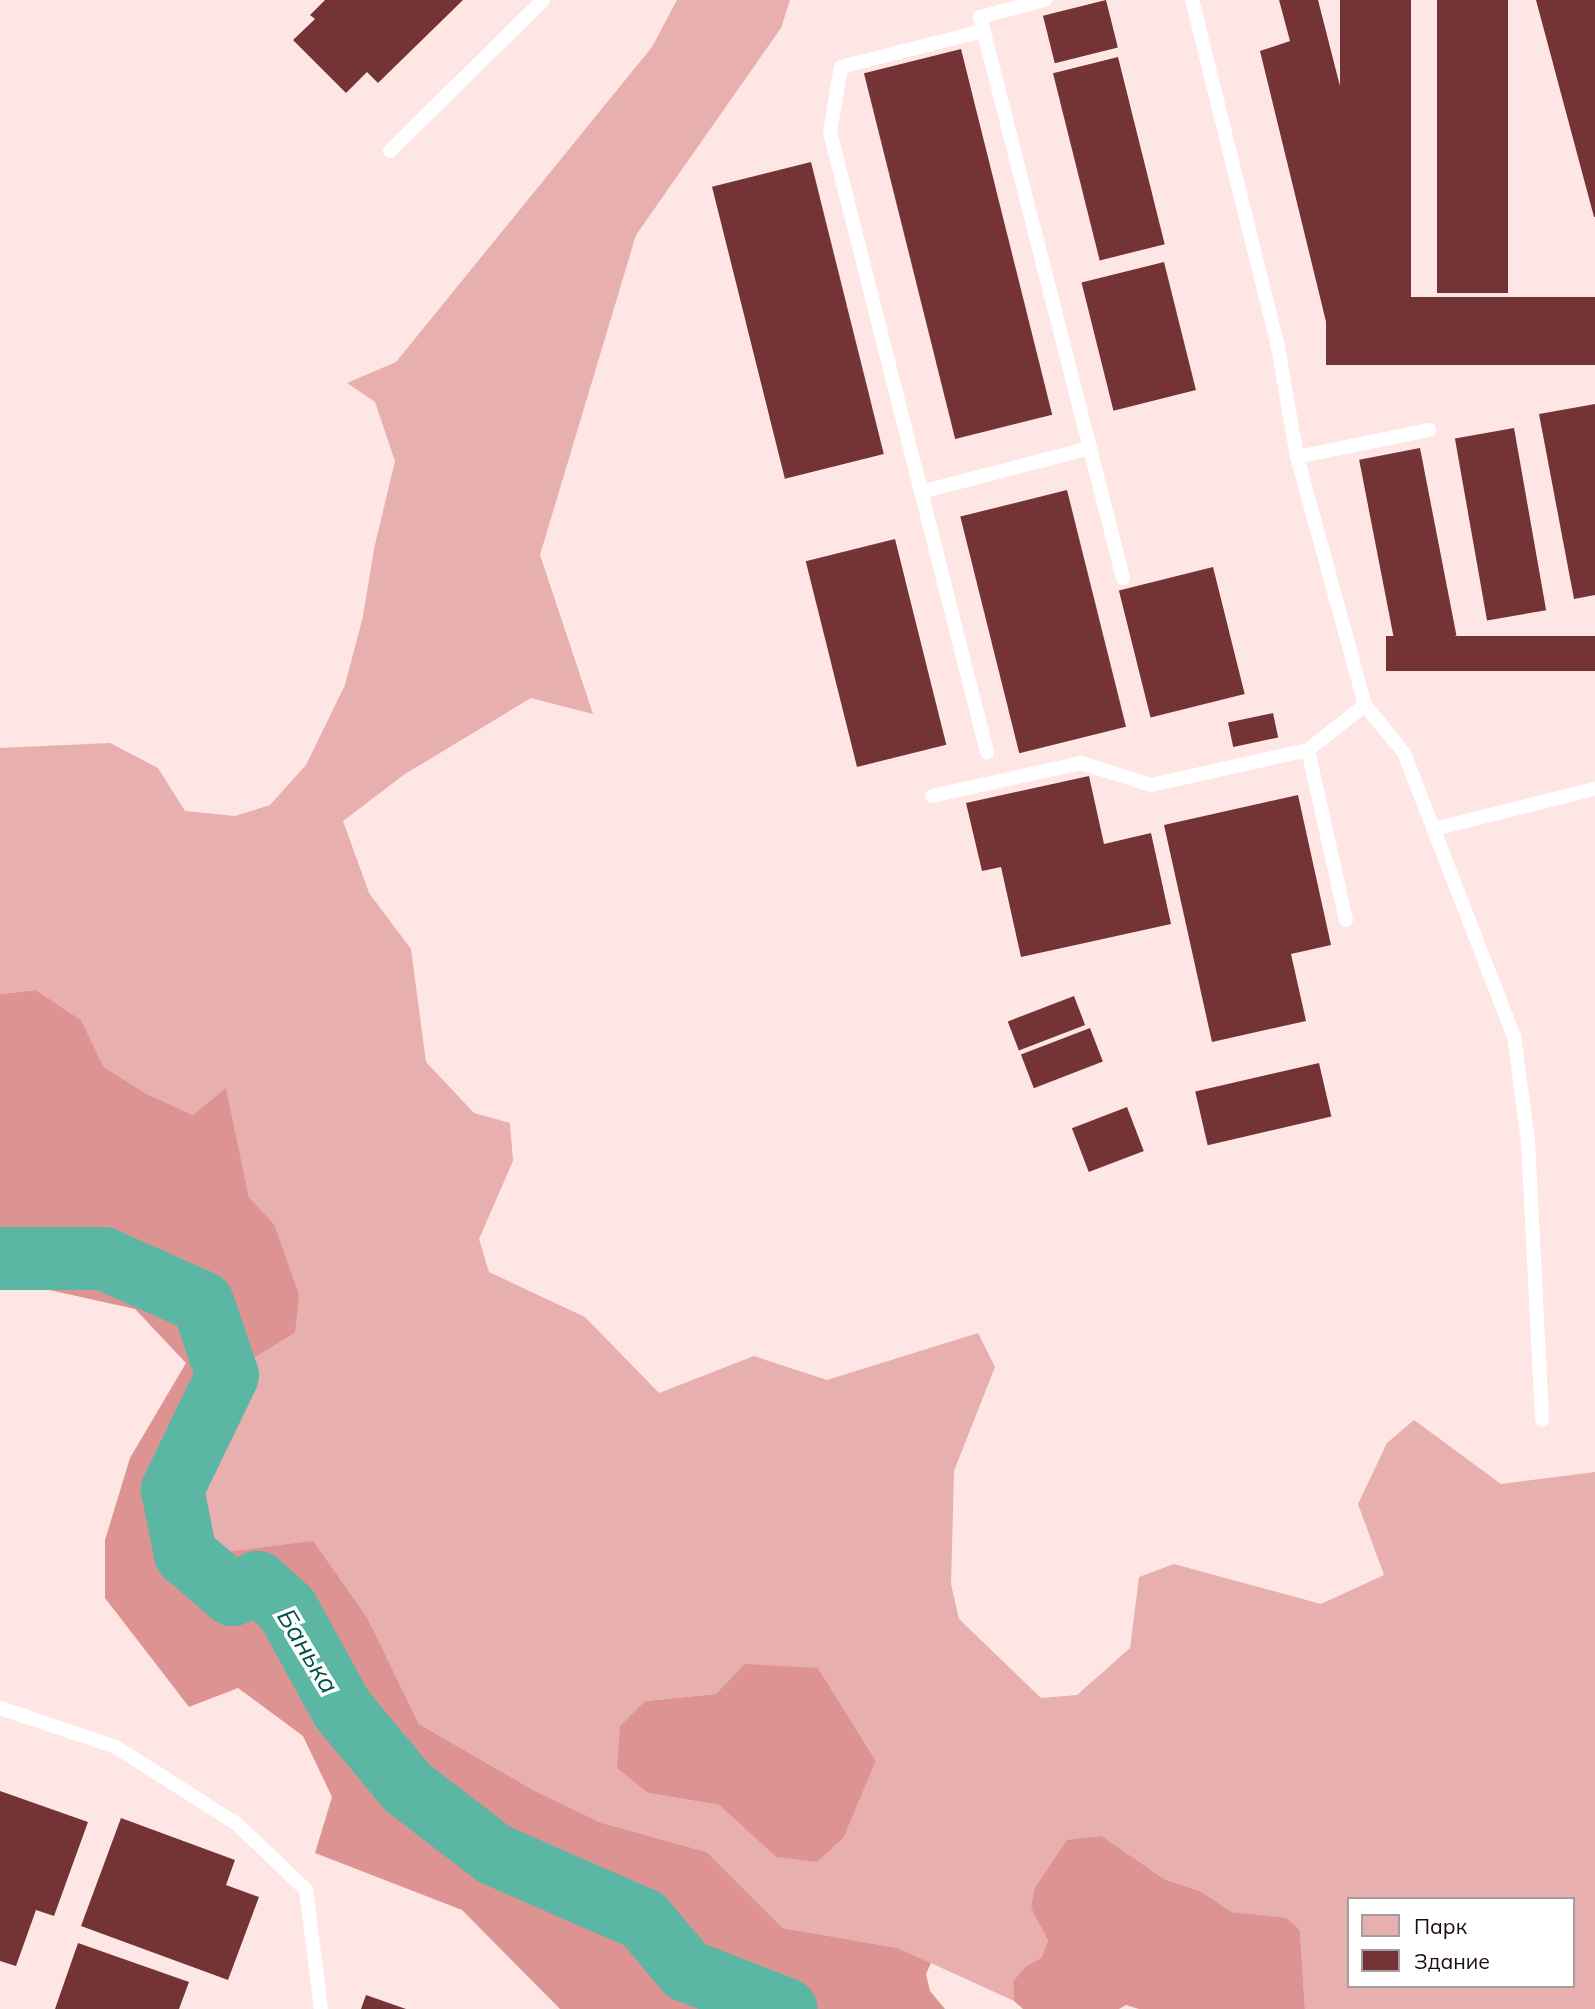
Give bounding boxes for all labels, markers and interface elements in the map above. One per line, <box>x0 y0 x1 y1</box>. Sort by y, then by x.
water label: Банька <box>271 1603 345 1699</box>
legend <box>1346 1897 1574 1988</box>
text: Парк <box>1414 1913 1467 1939</box>
text: Здание <box>1414 1948 1490 1974</box>

